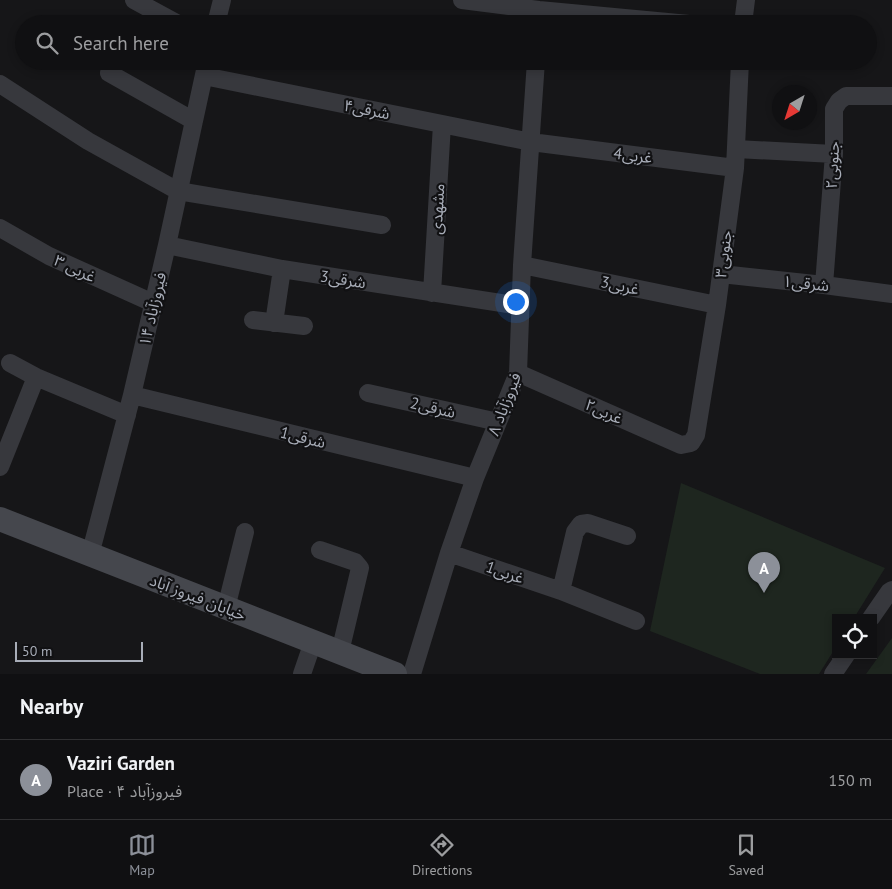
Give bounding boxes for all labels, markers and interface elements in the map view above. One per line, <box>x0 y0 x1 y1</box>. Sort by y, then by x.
search box <box>15 15 877 70</box>
icon: search <box>33 29 61 57</box>
text: Search here <box>73 31 169 55</box>
north arrow <box>772 85 817 130</box>
street label: شرقی۴ <box>342 95 392 123</box>
street label: جنوبی۲ <box>821 141 843 189</box>
street label: غربی4 <box>613 143 653 167</box>
street label: مشهدی <box>426 183 448 235</box>
street label: جنوبی۳ <box>710 229 736 279</box>
street label: غربی ۳ <box>51 250 99 286</box>
street label: شرقی3 <box>319 266 367 292</box>
street label: فیروزآباد ۱۴ <box>134 270 170 348</box>
street label: غربی3 <box>599 271 641 299</box>
street label: شرقی۱ <box>782 271 830 295</box>
your location <box>503 289 529 315</box>
street label: فیروزآباد ۸ <box>483 370 525 438</box>
street label: شرقی2 <box>408 392 458 422</box>
street label: غربی۲ <box>582 394 626 428</box>
street label: شرقی1 <box>278 422 328 452</box>
pin: A <box>748 552 780 593</box>
street label: غربی1 <box>483 556 527 588</box>
street label: خیابان فیروز آباد <box>147 570 249 624</box>
map controls <box>832 614 877 659</box>
button: locate <box>832 614 877 659</box>
scale bar <box>15 639 142 662</box>
text: 50 m <box>22 642 52 660</box>
text: Nearby <box>20 693 83 720</box>
text: Vaziri Garden <box>67 751 175 775</box>
text: A <box>31 770 41 790</box>
text: 150 m <box>829 770 872 790</box>
text: Place · فیروزآباد ۴ <box>67 781 182 801</box>
tab: Map <box>128 831 156 879</box>
tab: Directions <box>412 831 472 879</box>
tab: Saved <box>728 831 764 879</box>

